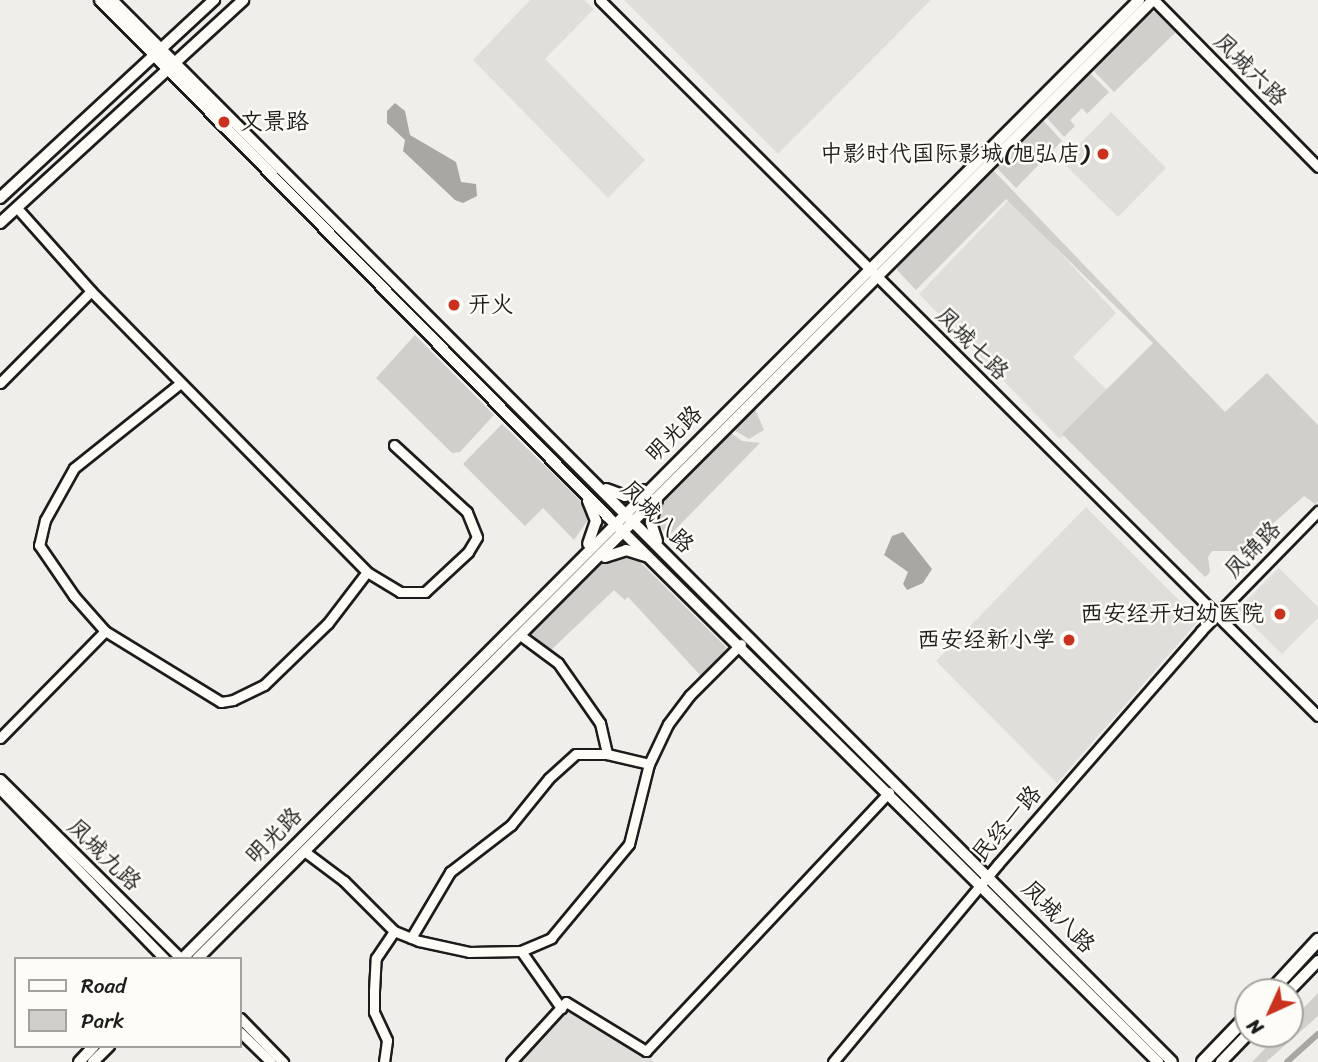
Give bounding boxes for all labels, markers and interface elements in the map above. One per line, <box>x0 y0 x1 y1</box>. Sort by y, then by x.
street label: 凤城六路 <box>1208 28 1292 112</box>
place label: 文景路 <box>240 108 309 136</box>
marker: 文景路 <box>214 112 234 132</box>
place label: 中影时代国际影城(旭弘店) <box>820 140 1089 168</box>
marker: 中影时代国际影城(旭弘店) <box>1095 146 1111 162</box>
place label: 开火 <box>468 291 514 319</box>
marker: 开火 <box>446 297 462 313</box>
street label: 凤城七路 <box>930 302 1014 386</box>
street label: 明光路 <box>640 400 708 468</box>
street label: 凤城八路 <box>615 475 699 559</box>
street label: 凤锦路 <box>1219 516 1287 584</box>
place label: 西安经开妇幼医院 <box>1080 600 1264 628</box>
marker: 西安经开妇幼医院 <box>1270 604 1290 624</box>
place label: 西安经新小学 <box>917 626 1055 654</box>
marker: 西安经新小学 <box>1061 632 1077 648</box>
street label: 民经一路 <box>966 780 1048 868</box>
street label: 明光路 <box>240 802 308 870</box>
street label: 凤城九路 <box>61 813 147 897</box>
street label: 凤城八路 <box>1016 875 1100 959</box>
legend <box>14 957 242 1048</box>
text: Road <box>81 967 126 1005</box>
north arrow <box>1234 978 1304 1048</box>
text: Park <box>81 1002 124 1040</box>
text: N <box>1239 1010 1272 1043</box>

